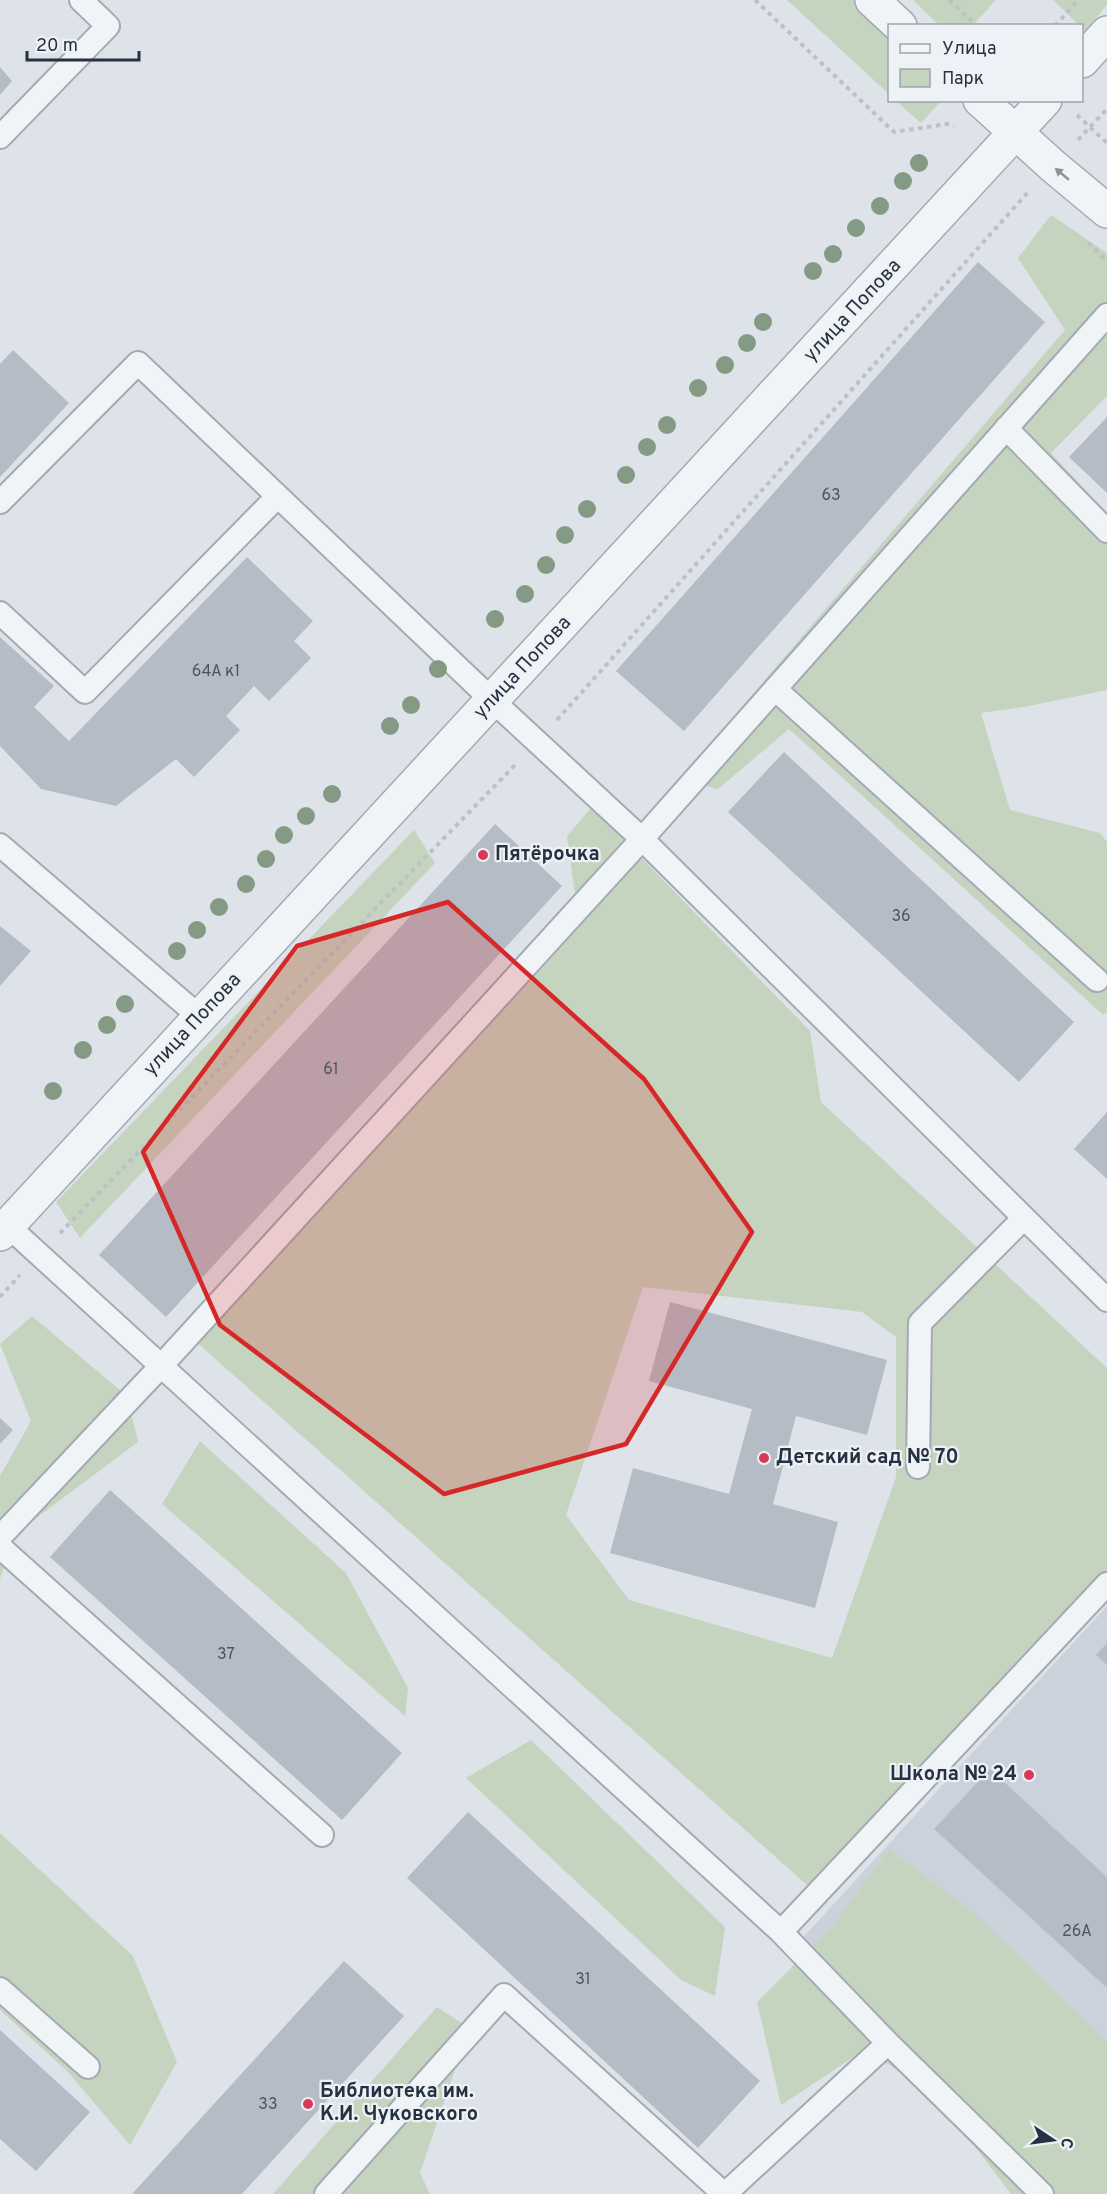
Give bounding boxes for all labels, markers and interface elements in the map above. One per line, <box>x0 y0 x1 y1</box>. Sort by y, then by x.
scale bar <box>27 24 140 62</box>
legend <box>888 24 1083 102</box>
text: 20 m <box>36 35 78 58</box>
text: Улица <box>942 38 996 61</box>
text: Парк <box>942 68 984 91</box>
one-way arrow <box>1055 168 1070 181</box>
street label: улица Попова <box>798 254 908 368</box>
house number: 63 <box>821 486 841 506</box>
street label: улица Попова <box>468 611 578 725</box>
house number: 64А к1 <box>192 662 240 682</box>
place label: Пятёрочка <box>495 842 600 868</box>
marker: Пятёрочка <box>476 848 490 862</box>
house number: 36 <box>891 907 911 927</box>
street label: улица Попова <box>138 968 248 1082</box>
house number: 61 <box>323 1060 339 1080</box>
place label: Детский сад № 70 <box>776 1445 959 1471</box>
marker: Детский сад № 70 <box>757 1451 771 1465</box>
house number: 37 <box>217 1645 235 1665</box>
place label: Школа № 24 <box>890 1762 1017 1788</box>
marker: Школа № 24 <box>1022 1768 1036 1782</box>
house number: 26А <box>1062 1922 1092 1942</box>
house number: 31 <box>575 1970 591 1990</box>
place label: Библиотека им. К.И. Чуковского <box>320 2079 478 2128</box>
house number: 33 <box>258 2095 278 2115</box>
marker: Библиотека им. К.И. Чуковского <box>301 2097 315 2111</box>
north arrow <box>1023 2110 1083 2170</box>
text: С <box>1055 2136 1077 2150</box>

